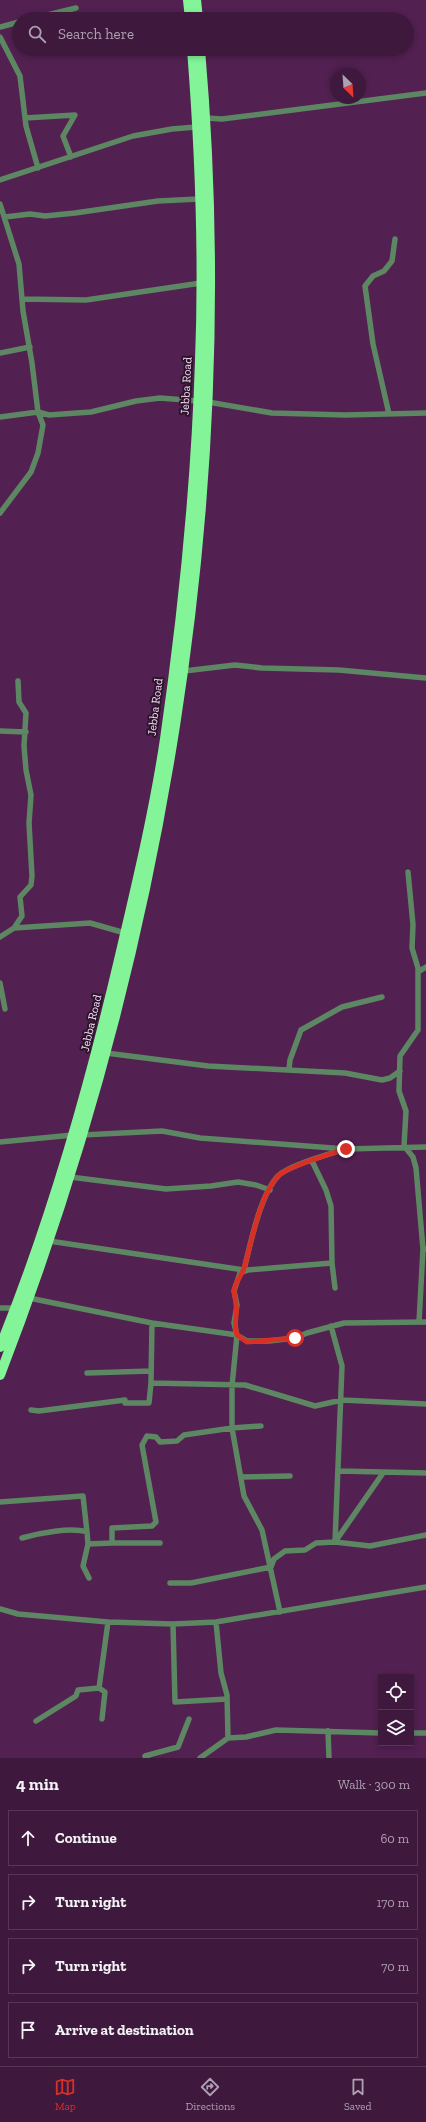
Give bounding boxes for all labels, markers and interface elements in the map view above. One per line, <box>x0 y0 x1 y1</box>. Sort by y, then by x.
search box <box>12 12 414 56</box>
icon: search <box>26 23 48 45</box>
text: Search here <box>58 25 134 43</box>
north arrow <box>330 68 366 104</box>
street label: Jebba Road <box>177 356 195 415</box>
street label: Jebba Road <box>145 677 166 737</box>
street label: Jebba Road <box>78 993 104 1053</box>
route end <box>337 1140 355 1158</box>
route start <box>286 1329 304 1347</box>
map controls <box>378 1674 414 1746</box>
button: locate <box>378 1674 414 1710</box>
button: layers <box>378 1710 414 1746</box>
text: 4 min <box>16 1774 59 1794</box>
text: Walk · 300 m <box>338 1777 410 1792</box>
icon: ahead <box>17 1827 39 1849</box>
text: Continue <box>55 1829 117 1847</box>
text: 60 m <box>380 1831 409 1846</box>
icon: right <box>17 1891 39 1913</box>
text: Turn right <box>55 1893 126 1911</box>
text: 170 m <box>376 1895 409 1910</box>
icon: right <box>17 1955 39 1977</box>
text: Turn right <box>55 1957 126 1975</box>
text: 70 m <box>381 1959 409 1974</box>
icon: arrive <box>17 2019 39 2041</box>
text: Arrive at destination <box>55 2021 194 2039</box>
tab: Map <box>54 2076 76 2113</box>
tab: Directions <box>185 2076 235 2113</box>
tab: Saved <box>344 2076 372 2113</box>

